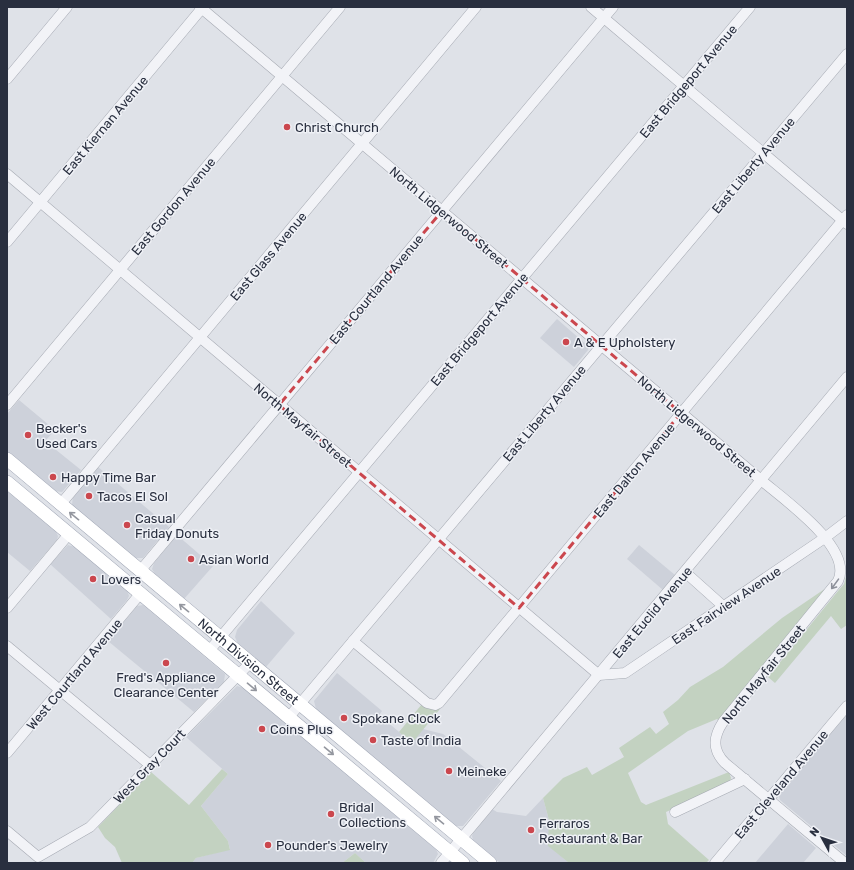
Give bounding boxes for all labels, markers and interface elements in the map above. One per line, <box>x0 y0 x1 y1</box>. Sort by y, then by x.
street label: East Bridgeport Avenue <box>637 22 741 142</box>
street label: East Kiernan Avenue <box>60 73 151 178</box>
street label: East Liberty Avenue <box>709 114 798 216</box>
place label: Christ Church <box>295 120 379 135</box>
marker: Christ Church <box>282 122 292 132</box>
street label: East Gordon Avenue <box>128 155 219 258</box>
street label: North Lidgerwood Street <box>386 164 511 272</box>
street label: East Glass Avenue <box>227 209 310 304</box>
street label: East Courtland Avenue <box>326 232 427 347</box>
street label: East Bridgeport Avenue <box>428 270 532 390</box>
place label: A & E Upholstery <box>574 335 675 350</box>
marker: A & E Upholstery <box>561 337 571 347</box>
street label: East Liberty Avenue <box>500 362 589 464</box>
street label: North Lidgerwood Street <box>634 373 759 481</box>
street label: North Mayfair Street <box>251 380 355 471</box>
street label: East Dalton Avenue <box>591 420 678 520</box>
place label: Becker's Used Cars <box>36 421 98 451</box>
marker: Becker's Used Cars <box>23 430 33 440</box>
place label: Happy Time Bar <box>61 470 156 485</box>
marker: Happy Time Bar <box>48 472 58 482</box>
place label: Tacos El Sol <box>97 489 168 504</box>
marker: Tacos El Sol <box>84 491 94 501</box>
one-way arrow <box>68 511 79 520</box>
place label: Casual Friday Donuts <box>135 511 219 541</box>
marker: Casual Friday Donuts <box>122 520 132 530</box>
place label: Asian World <box>199 552 269 567</box>
marker: Asian World <box>186 554 196 564</box>
street label: East Euclid Avenue <box>610 563 695 661</box>
street label: East Fairview Avenue <box>669 563 784 648</box>
place label: Lovers <box>101 572 142 587</box>
marker: Lovers <box>88 574 98 584</box>
one-way arrow <box>831 579 839 590</box>
one-way arrow <box>179 603 190 612</box>
street label: North Division Street <box>195 615 301 708</box>
street label: West Courtland Avenue <box>23 616 125 733</box>
street label: North Mayfair Street <box>719 622 808 727</box>
marker: Fred's Appliance Clearance Center <box>161 658 171 668</box>
place label: Fred's Appliance Clearance Center <box>114 670 218 700</box>
one-way arrow <box>247 682 257 691</box>
place label: Spokane Clock <box>352 711 441 726</box>
marker: Spokane Clock <box>339 713 349 723</box>
place label: Coins Plus <box>270 722 333 737</box>
marker: Coins Plus <box>257 724 267 734</box>
street label: West Gray Court <box>110 726 188 806</box>
street label: East Cleveland Avenue <box>731 727 831 842</box>
place label: Taste of India <box>381 733 461 748</box>
marker: Taste of India <box>368 735 378 745</box>
one-way arrow <box>324 747 335 756</box>
place label: Meineke <box>457 764 507 779</box>
marker: Meineke <box>444 766 454 776</box>
place label: Bridal Collections <box>339 800 406 830</box>
marker: Bridal Collections <box>326 809 336 819</box>
one-way arrow <box>433 815 444 824</box>
place label: Ferraros Restaurant & Bar <box>539 816 643 846</box>
north arrow <box>802 818 842 858</box>
marker: Ferraros Restaurant & Bar <box>526 825 536 835</box>
text: N <box>807 825 822 839</box>
place label: Pounder's Jewelry <box>276 838 388 853</box>
marker: Pounder's Jewelry <box>263 840 273 850</box>

